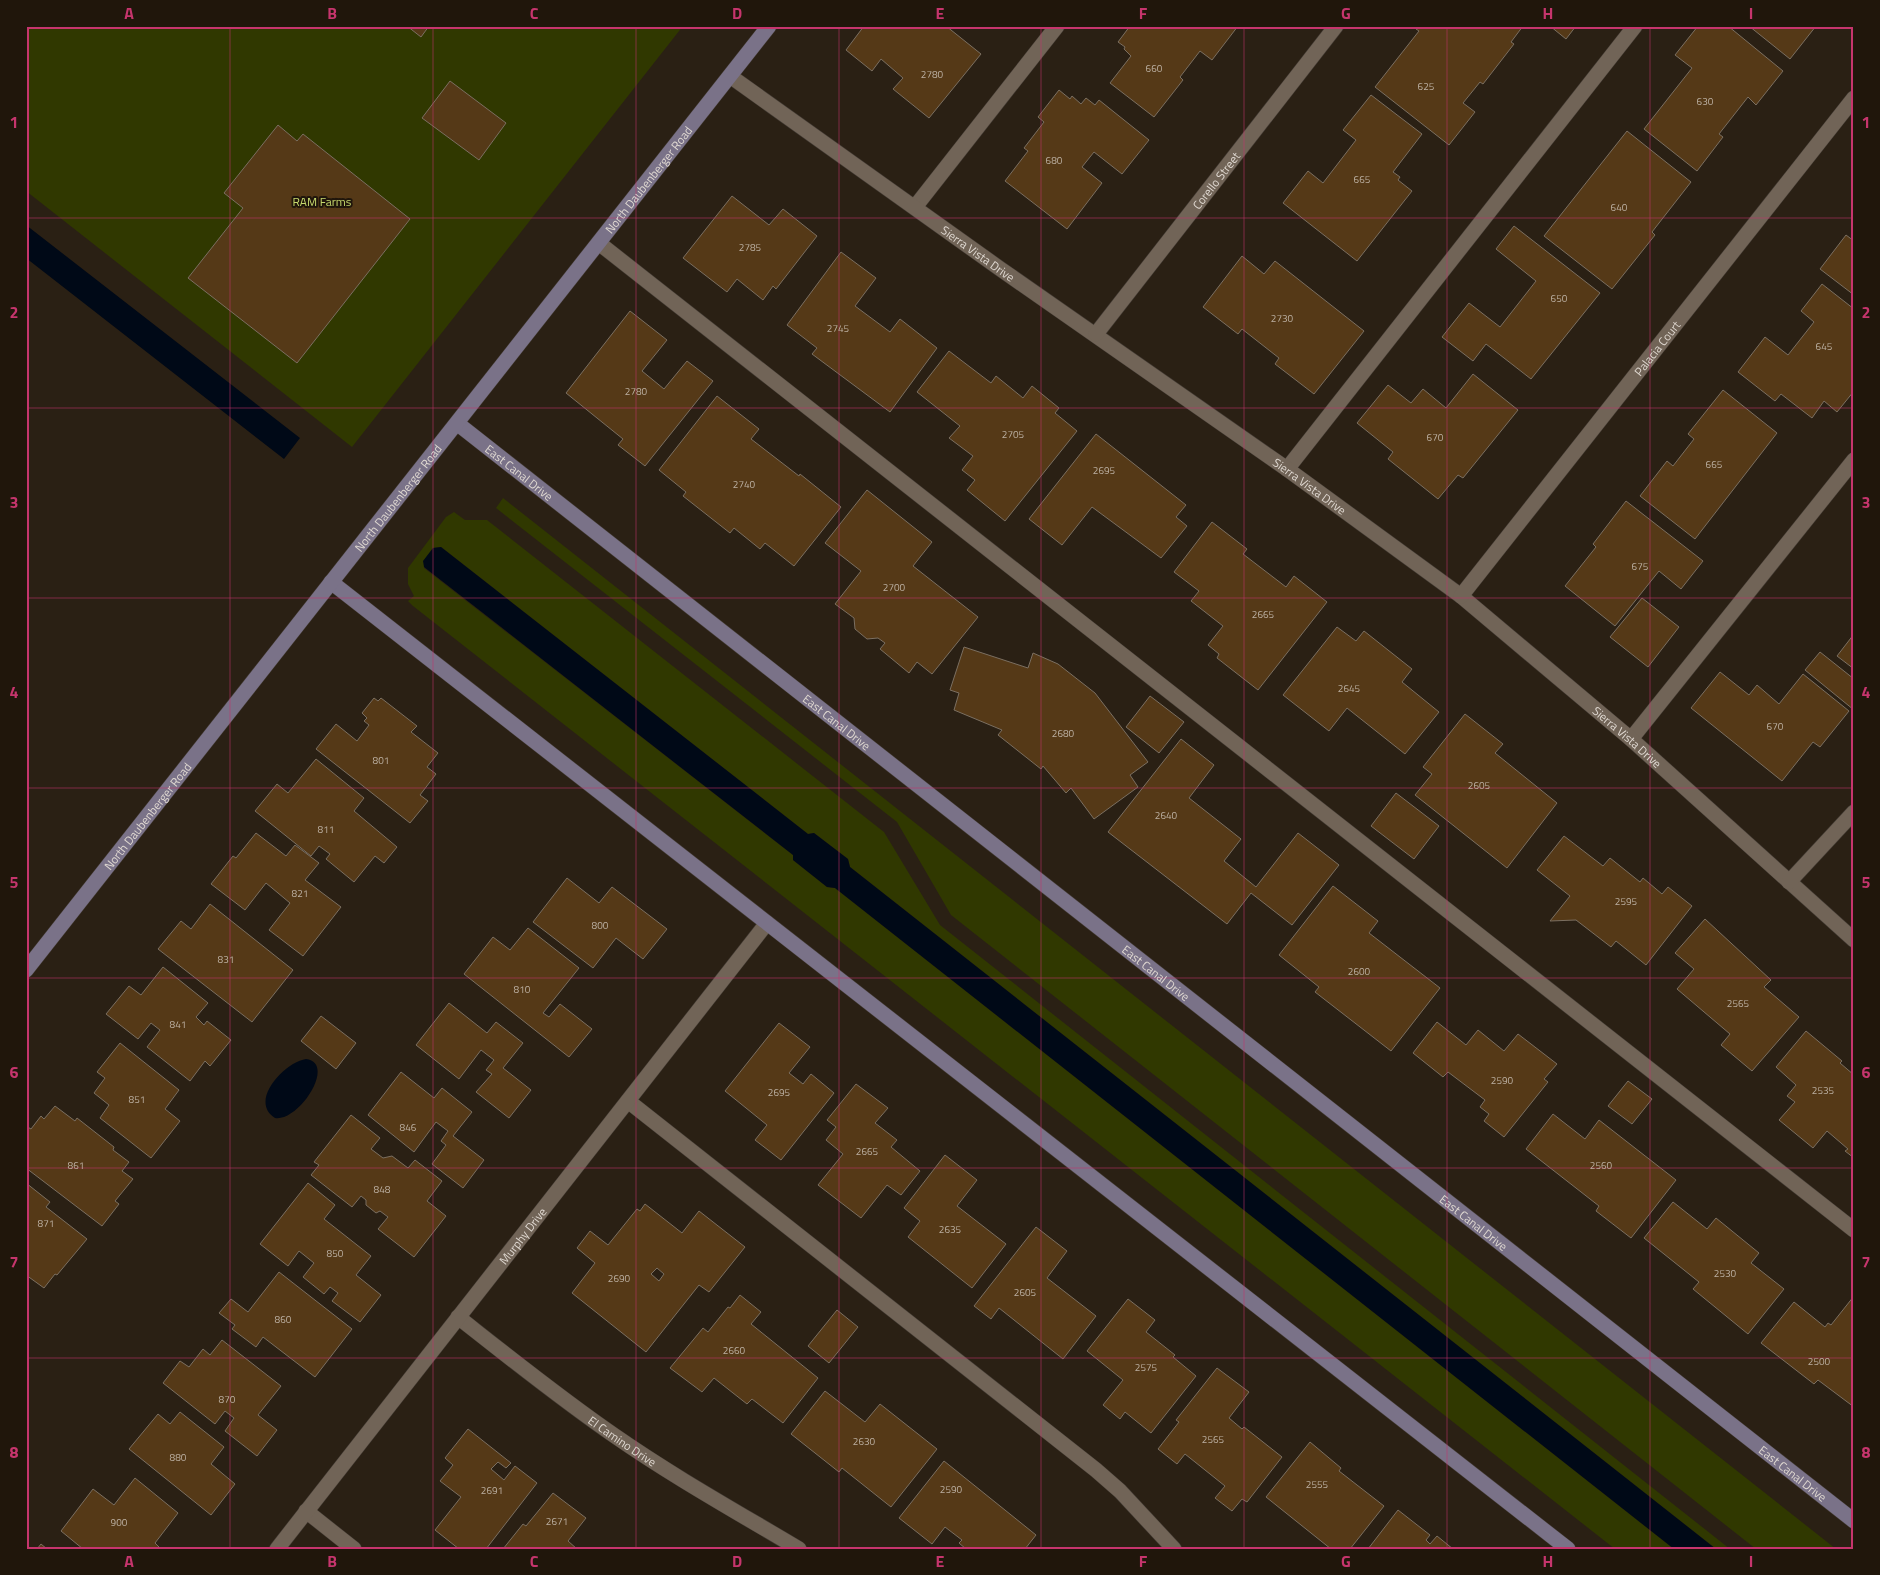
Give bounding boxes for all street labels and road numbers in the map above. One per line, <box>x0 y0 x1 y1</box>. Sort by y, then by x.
street label: North Daubenberger Road <box>600 122 697 237</box>
street label: Corello Street <box>1187 147 1245 213</box>
street label: Sierra Vista Drive <box>938 220 1019 286</box>
street label: Palacia Court <box>1629 316 1685 380</box>
street label: East Canal Drive <box>481 439 557 505</box>
street label: North Daubenberger Road <box>349 440 446 556</box>
street label: Sierra Vista Drive <box>1269 453 1350 519</box>
street label: East Canal Drive <box>799 689 875 755</box>
street label: Sierra Vista Drive <box>1589 701 1666 772</box>
street label: North Daubenberger Road <box>99 758 196 874</box>
street label: East Canal Drive <box>1118 940 1194 1005</box>
street label: East Canal Drive <box>1436 1190 1512 1255</box>
street label: Murphy Drive <box>494 1203 551 1268</box>
street label: El Camino Drive <box>584 1411 660 1471</box>
street label: East Canal Drive <box>1755 1440 1831 1506</box>

